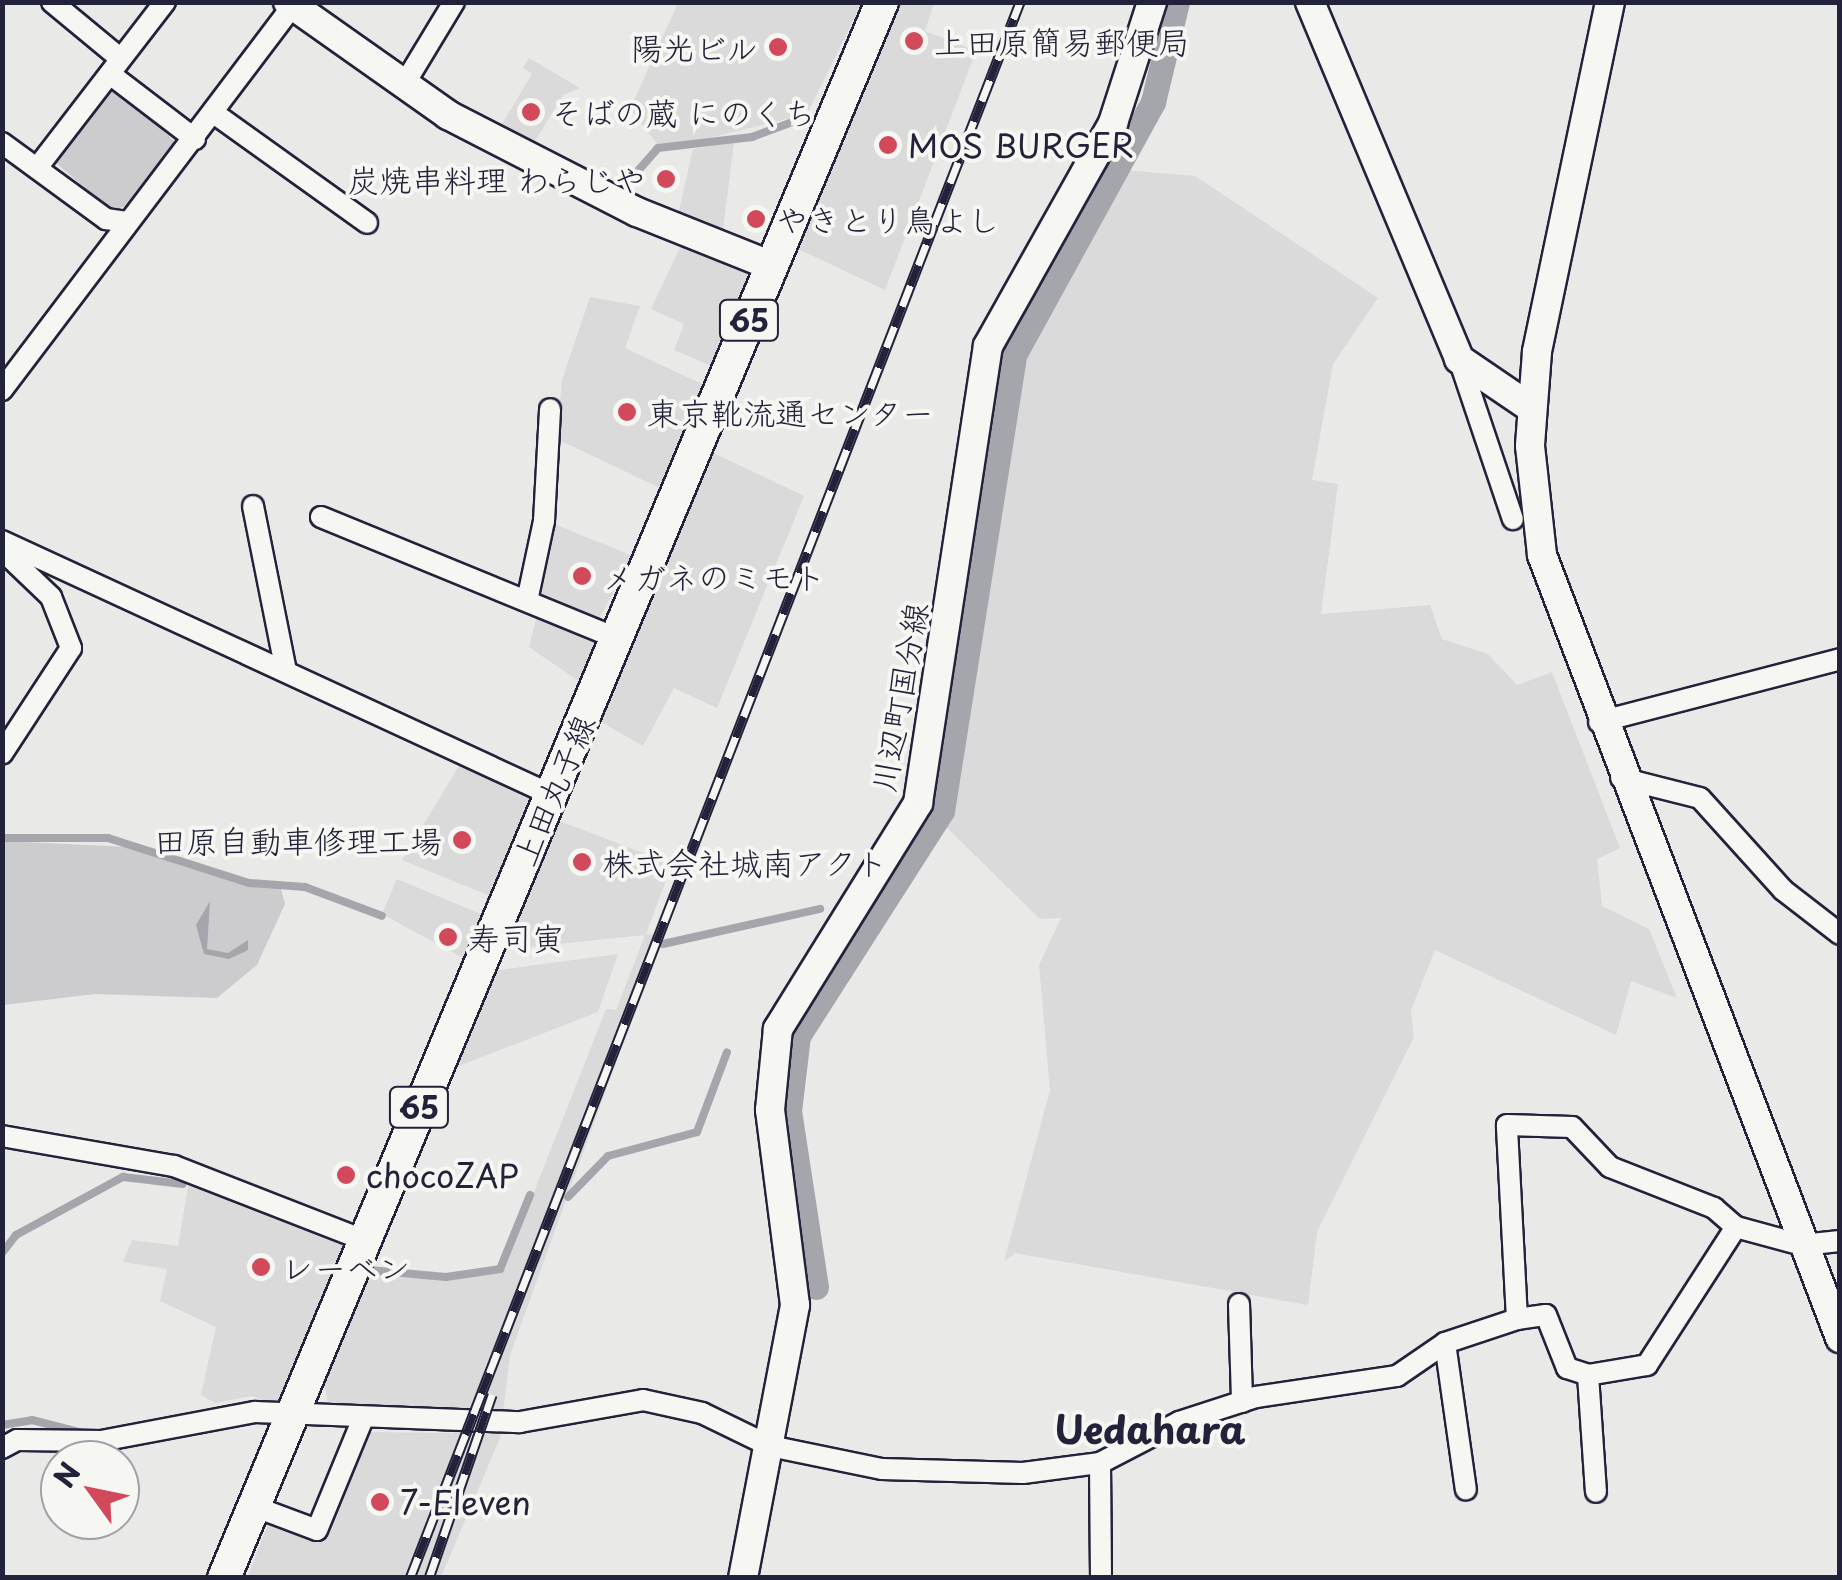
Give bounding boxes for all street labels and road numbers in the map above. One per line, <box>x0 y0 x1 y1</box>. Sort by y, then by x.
road number: 65 <box>716 295 782 345</box>
street label: 川辺町国分線 <box>863 599 935 795</box>
street label: 上田丸子線 <box>504 709 602 871</box>
road number: 65 <box>386 1082 452 1132</box>

